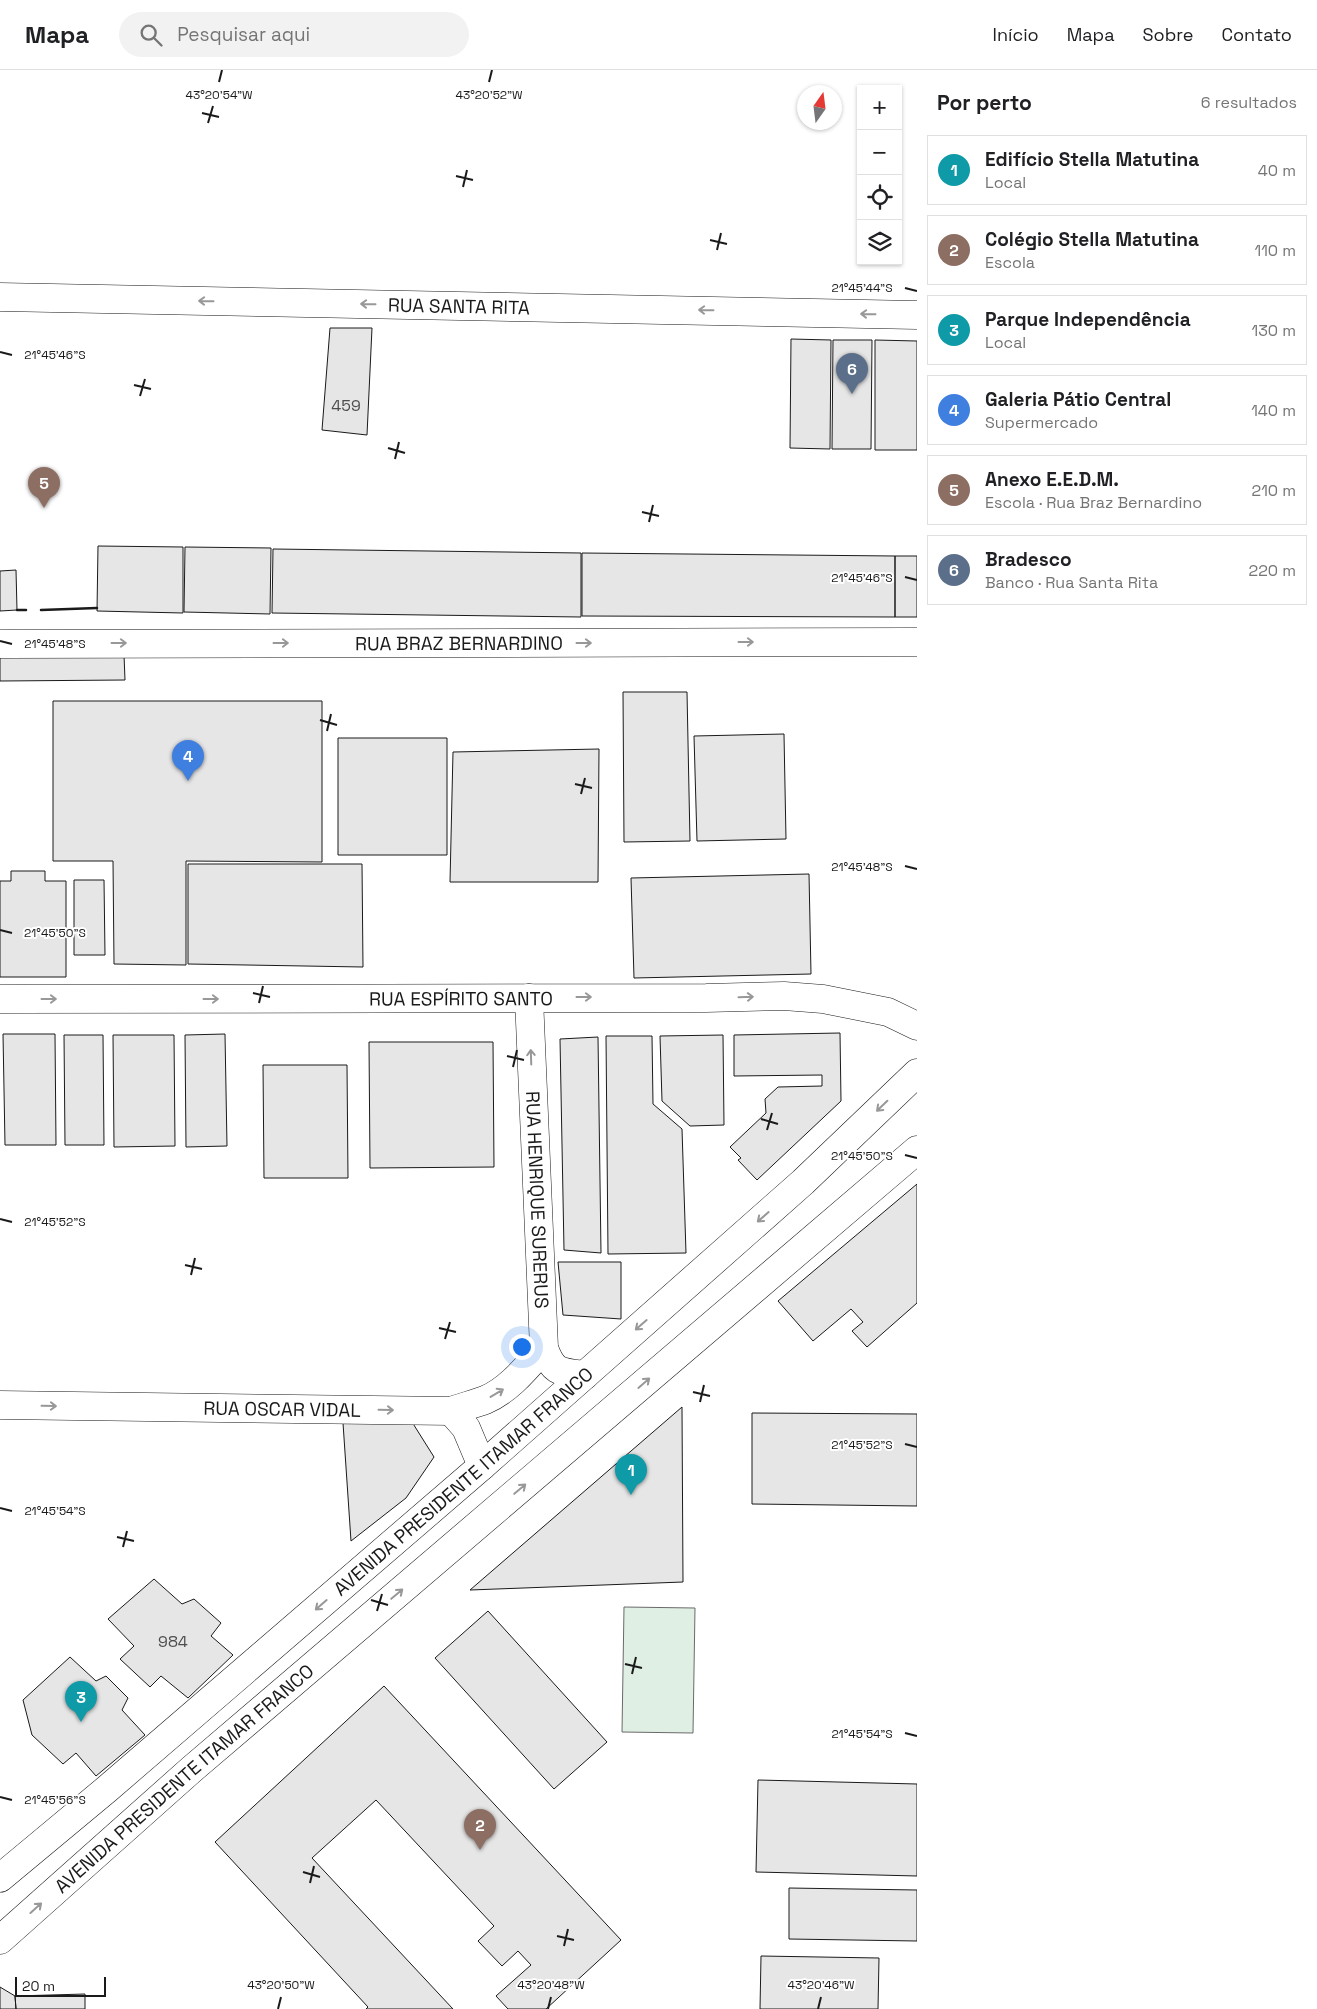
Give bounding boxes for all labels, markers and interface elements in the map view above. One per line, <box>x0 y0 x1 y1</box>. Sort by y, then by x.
search box <box>119 12 469 57</box>
text: Mapa <box>25 19 89 50</box>
icon: search <box>137 21 165 49</box>
text: Pesquisar aqui <box>177 22 310 47</box>
text: Início <box>993 23 1039 46</box>
text: Mapa <box>1067 23 1115 46</box>
text: Sobre <box>1143 23 1193 46</box>
text: Contato <box>1221 23 1292 46</box>
north arrow <box>797 85 842 130</box>
map controls <box>857 85 902 265</box>
button: + <box>857 85 902 130</box>
text: 43°20'54"W <box>185 87 253 103</box>
text: 43°20'52"W <box>455 87 523 103</box>
text: Por perto <box>937 89 1032 116</box>
text: 6 resultados <box>1201 92 1297 113</box>
button: − <box>857 130 902 175</box>
text: Edifício Stella Matutina <box>985 147 1199 172</box>
text: 1 <box>950 160 958 181</box>
text: 40 m <box>1258 160 1296 181</box>
text: Local <box>985 172 1026 193</box>
button: locate <box>857 175 902 220</box>
button: layers <box>857 220 902 265</box>
text: Colégio Stella Matutina <box>985 227 1199 252</box>
text: 2 <box>949 240 959 261</box>
text: 110 m <box>1254 240 1296 261</box>
text: Escola <box>985 252 1035 273</box>
text: 21°45'44"S <box>831 280 893 296</box>
street label: RUA SANTA RITA <box>388 293 530 320</box>
one-way arrow <box>198 296 214 306</box>
one-way arrow <box>361 299 377 309</box>
one-way arrow <box>698 306 714 315</box>
text: Parque Independência <box>985 307 1191 332</box>
one-way arrow <box>861 309 877 318</box>
text: 3 <box>949 320 959 341</box>
text: 130 m <box>1252 320 1296 341</box>
text: Local <box>985 332 1026 353</box>
text: 21°45'46"S <box>24 347 86 363</box>
pin: 6 <box>836 353 868 394</box>
text: Galeria Pátio Central <box>985 387 1171 412</box>
house number: 459 <box>331 395 361 416</box>
text: 4 <box>949 400 959 421</box>
text: 140 m <box>1251 400 1296 421</box>
text: Supermercado <box>985 412 1098 433</box>
pin: 5 <box>28 467 60 508</box>
text: Anexo E.E.D.M. <box>985 467 1119 492</box>
text: 5 <box>949 480 959 501</box>
text: 210 m <box>1252 480 1296 501</box>
text: Escola · Rua Braz Bernardino <box>985 492 1202 513</box>
text: Bradesco <box>985 547 1072 572</box>
text: 6 <box>949 560 959 581</box>
text: 220 m <box>1249 560 1296 581</box>
text: 21°45'46"S <box>831 570 893 586</box>
text: Banco · Rua Santa Rita <box>985 572 1158 593</box>
street label: RUA BRAZ BERNARDINO <box>355 631 563 656</box>
text: 21°45'48"S <box>24 636 86 652</box>
one-way arrow <box>738 637 754 647</box>
one-way arrow <box>110 638 126 648</box>
one-way arrow <box>272 638 289 648</box>
one-way arrow <box>575 638 591 647</box>
pin: 4 <box>172 740 204 781</box>
text: 21°45'48"S <box>831 859 893 875</box>
text: 21°45'50"S <box>24 925 86 941</box>
street label: RUA ESPÍRITO SANTO <box>369 986 553 1011</box>
one-way arrow <box>575 992 591 1002</box>
one-way arrow <box>738 992 754 1002</box>
one-way arrow <box>40 994 56 1004</box>
one-way arrow <box>202 994 219 1004</box>
one-way arrow <box>527 1049 536 1065</box>
street label: RUA HENRIQUE SURERUS <box>520 1091 554 1309</box>
one-way arrow <box>876 1100 888 1113</box>
text: 21°45'50"S <box>831 1148 893 1164</box>
one-way arrow <box>757 1212 770 1223</box>
text: 21°45'52"S <box>24 1214 86 1230</box>
one-way arrow <box>635 1319 648 1331</box>
your location <box>509 1334 535 1360</box>
street label: AVENIDA PRESIDENTE ITAMAR FRANCO <box>328 1362 599 1601</box>
one-way arrow <box>637 1378 650 1389</box>
one-way arrow <box>489 1388 503 1398</box>
street label: RUA OSCAR VIDAL <box>203 1396 361 1423</box>
one-way arrow <box>40 1401 56 1411</box>
one-way arrow <box>378 1405 394 1415</box>
text: 21°45'52"S <box>831 1437 893 1453</box>
pin: 1 <box>615 1454 647 1495</box>
one-way arrow <box>514 1483 527 1495</box>
text: 21°45'54"S <box>24 1503 86 1519</box>
one-way arrow <box>390 1589 403 1600</box>
one-way arrow <box>315 1599 328 1610</box>
house number: 984 <box>158 1631 188 1652</box>
street label: AVENIDA PRESIDENTE ITAMAR FRANCO <box>49 1659 319 1899</box>
pin: 3 <box>65 1681 97 1722</box>
text: 21°45'54"S <box>831 1726 893 1742</box>
text: 21°45'56"S <box>24 1792 86 1808</box>
pin: 2 <box>464 1809 496 1850</box>
one-way arrow <box>30 1902 43 1913</box>
scale bar <box>15 1974 106 1997</box>
text: 20 m <box>22 1977 55 1995</box>
text: 43°20'50"W <box>247 1977 315 1993</box>
text: 43°20'48"W <box>517 1977 585 1993</box>
text: 43°20'46"W <box>787 1977 855 1993</box>

